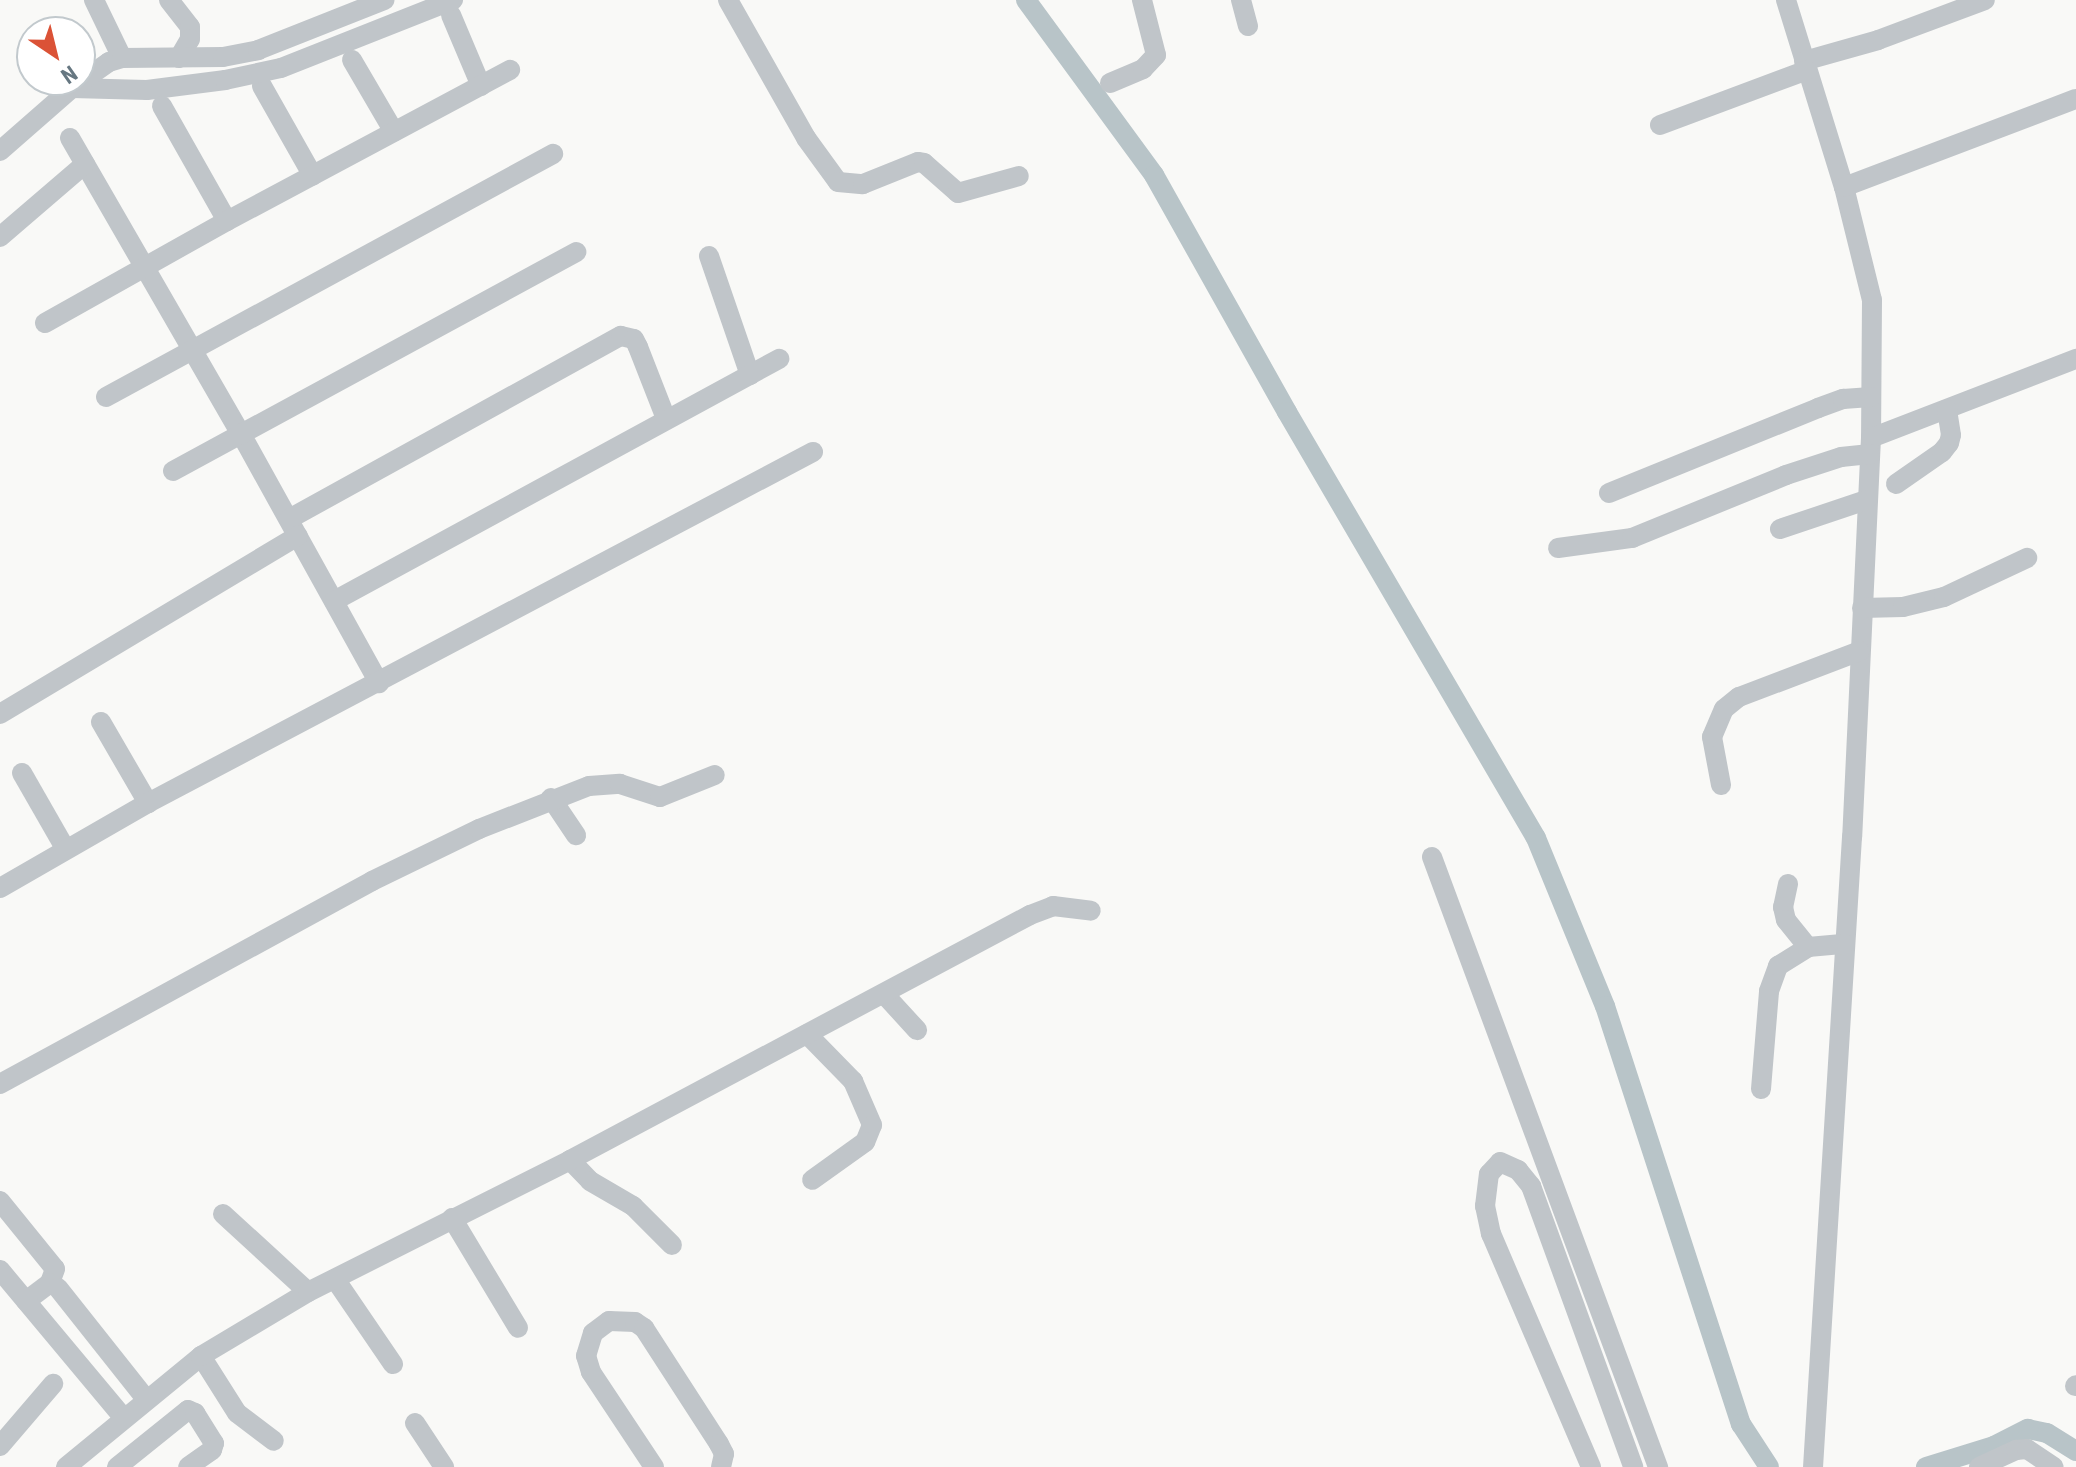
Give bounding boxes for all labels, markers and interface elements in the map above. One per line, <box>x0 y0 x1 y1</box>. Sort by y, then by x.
north arrow <box>16 16 96 96</box>
text: N <box>56 60 82 89</box>

